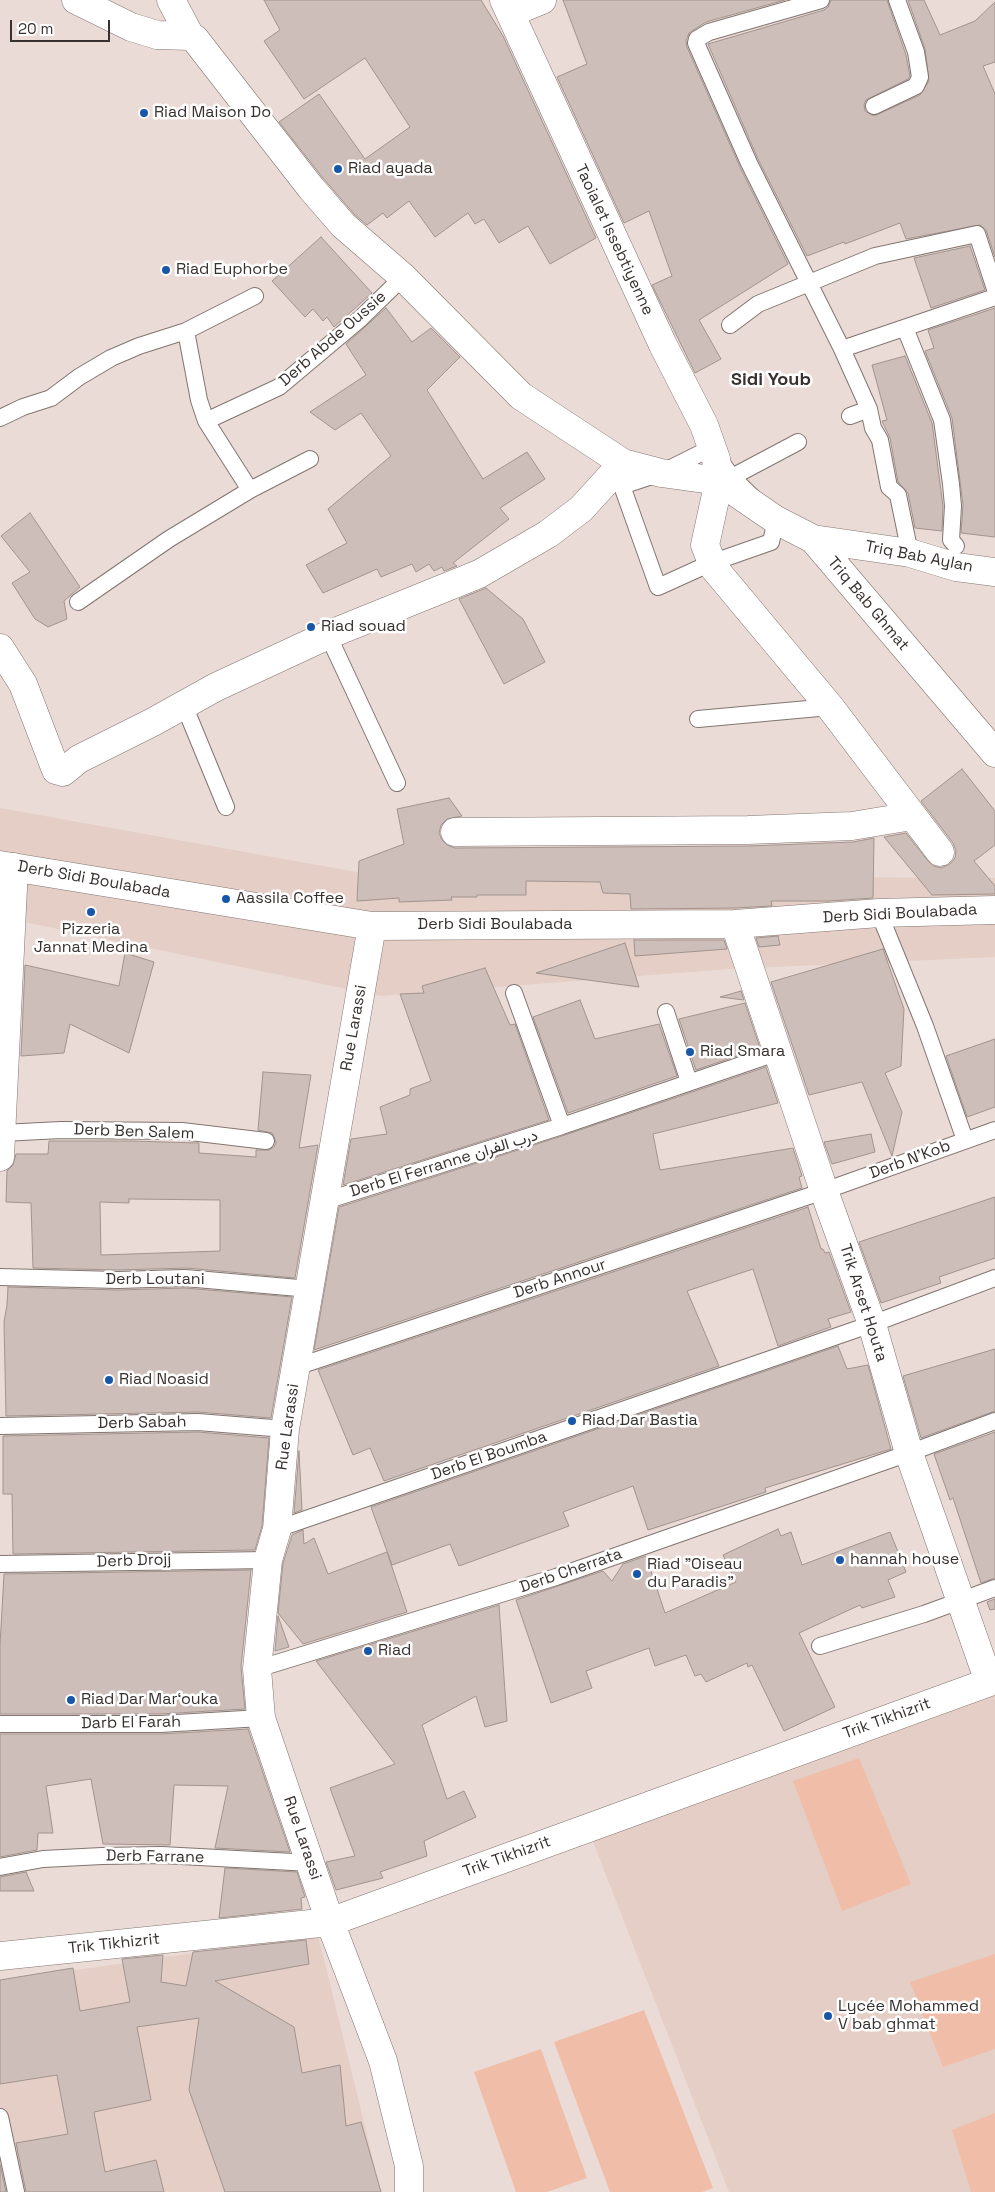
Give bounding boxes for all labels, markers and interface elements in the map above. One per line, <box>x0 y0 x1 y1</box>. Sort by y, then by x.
scale bar <box>12 10 112 42</box>
text: 20 m <box>18 19 53 38</box>
place label: Riad Maison Do <box>154 103 271 123</box>
marker: Riad Maison Do <box>138 107 150 119</box>
place label: Riad ayada <box>348 159 433 179</box>
street label: Taoialet Issebtiyenne <box>571 161 657 319</box>
marker: Riad ayada <box>332 163 344 175</box>
place label: Riad Euphorbe <box>176 260 288 280</box>
marker: Riad Euphorbe <box>160 264 172 276</box>
street label: Derb Abde Oussie <box>276 287 390 391</box>
district label: Sidi Youb <box>731 369 811 391</box>
street label: Triq Bab Aylan <box>863 537 975 577</box>
street label: Triq Bab Ghmat <box>823 553 913 655</box>
place label: Riad souad <box>321 617 406 637</box>
marker: Riad souad <box>305 621 317 633</box>
street label: Derb Sidi Boulabada <box>16 857 172 903</box>
place label: Aassila Coffee <box>236 889 344 909</box>
marker: Aassila Coffee <box>220 893 232 905</box>
street label: Derb Sidi Boulabada <box>822 900 978 928</box>
marker: Pizzeria Jannat Medina <box>85 906 97 918</box>
street label: Derb Sidi Boulabada <box>418 915 572 935</box>
place label: Pizzeria Jannat Medina <box>34 920 148 958</box>
street label: Rue Larassi <box>337 983 371 1073</box>
place label: Riad Smara <box>700 1042 785 1062</box>
marker: Riad Smara <box>684 1046 696 1058</box>
street label: Derb Ben Salem <box>73 1120 195 1144</box>
street label: Derb El Ferranne درب الفران <box>348 1126 540 1202</box>
street label: Derb N'Kob <box>867 1136 953 1184</box>
street label: Trik Arset Houta <box>835 1242 891 1364</box>
street label: Derb Annour <box>511 1255 609 1303</box>
street label: Derb Loutani <box>105 1270 205 1290</box>
place label: Riad Noasid <box>119 1370 209 1390</box>
marker: Riad Noasid <box>103 1374 115 1386</box>
street label: Rue Larassi <box>272 1383 304 1471</box>
place label: Riad Dar Bastia <box>582 1411 698 1431</box>
street label: Derb Sabah <box>97 1413 187 1433</box>
marker: Riad Dar Bastia <box>566 1415 578 1427</box>
street label: Derb El Boumba <box>429 1427 549 1485</box>
street label: Derb Cherrata <box>517 1544 625 1598</box>
street label: Derb Drojj <box>96 1550 172 1572</box>
place label: hannah house <box>850 1550 959 1570</box>
marker: hannah house <box>834 1554 846 1566</box>
place label: Riad "Oiseau du Paradis" <box>647 1555 742 1593</box>
marker: Riad "Oiseau du Paradis" <box>631 1568 643 1580</box>
place label: Riad <box>378 1641 411 1661</box>
marker: Riad <box>362 1645 374 1657</box>
place label: Riad Dar Mar‘ouka <box>81 1690 218 1710</box>
marker: Riad Dar Mar‘ouka <box>65 1694 77 1706</box>
street label: Trik Tikhizrit <box>840 1694 934 1744</box>
street label: Darb El Farah <box>81 1713 181 1733</box>
street label: Rue Larassi <box>279 1794 325 1882</box>
street label: Trik Tikhizrit <box>460 1832 554 1882</box>
street label: Derb Farrane <box>106 1847 204 1867</box>
street label: Trik Tikhizrit <box>67 1930 161 1958</box>
place label: Lycée Mohammed V bab ghmat <box>838 1997 979 2035</box>
marker: Lycée Mohammed V bab ghmat <box>822 2010 834 2022</box>

